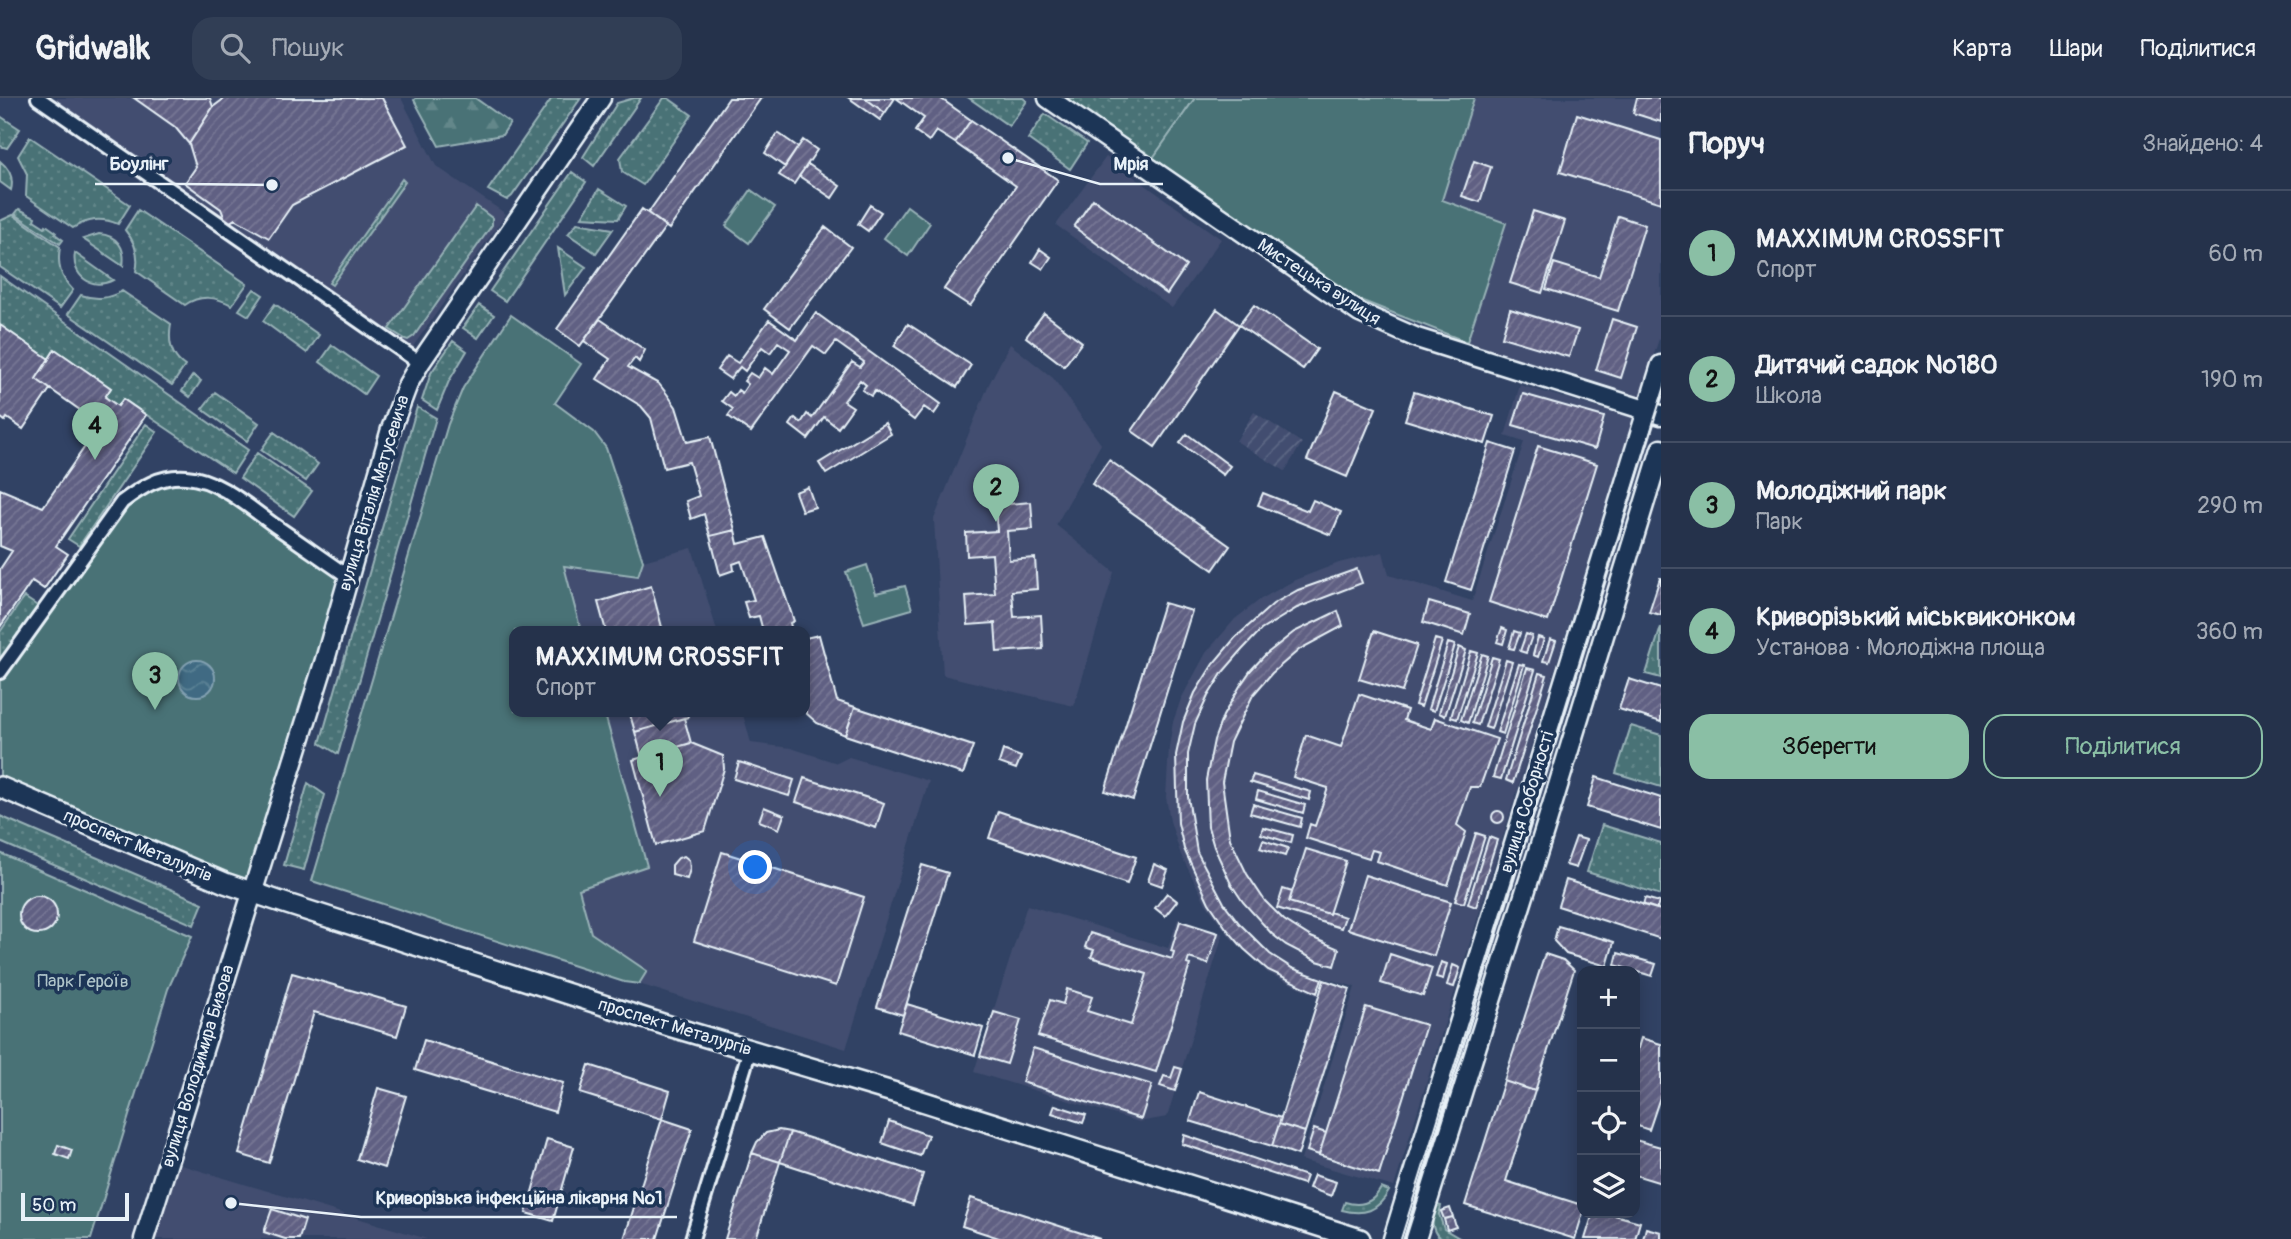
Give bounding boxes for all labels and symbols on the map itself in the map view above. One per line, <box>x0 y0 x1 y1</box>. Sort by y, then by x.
callout: Боулінг <box>95 144 182 184</box>
callout: Мрія <box>1100 144 1163 184</box>
text: Боулінг <box>109 152 169 176</box>
text: Мрія <box>1114 152 1149 176</box>
street label: Мистецька вулиця <box>1253 234 1385 330</box>
street label: вулиця Віталія Матусевича <box>333 392 415 594</box>
pin: 4 <box>72 402 118 460</box>
pin: 2 <box>973 464 1019 522</box>
pin: 3 <box>132 652 178 710</box>
street label: вулиця Соборності <box>1495 729 1559 875</box>
pin: 1 <box>637 739 683 797</box>
street label: проспект Металургів <box>60 804 216 888</box>
your location <box>738 850 772 884</box>
street label: вулиця Володимира Бизова <box>156 962 240 1170</box>
park label: Парк Героїв <box>37 970 129 993</box>
street label: проспект Металургів <box>595 993 755 1061</box>
callout: Криворізька інфекційна лікарня №1 <box>361 1177 677 1217</box>
text: Криворізька інфекційна лікарня №1 <box>375 1186 663 1210</box>
scale bar <box>21 1190 130 1222</box>

